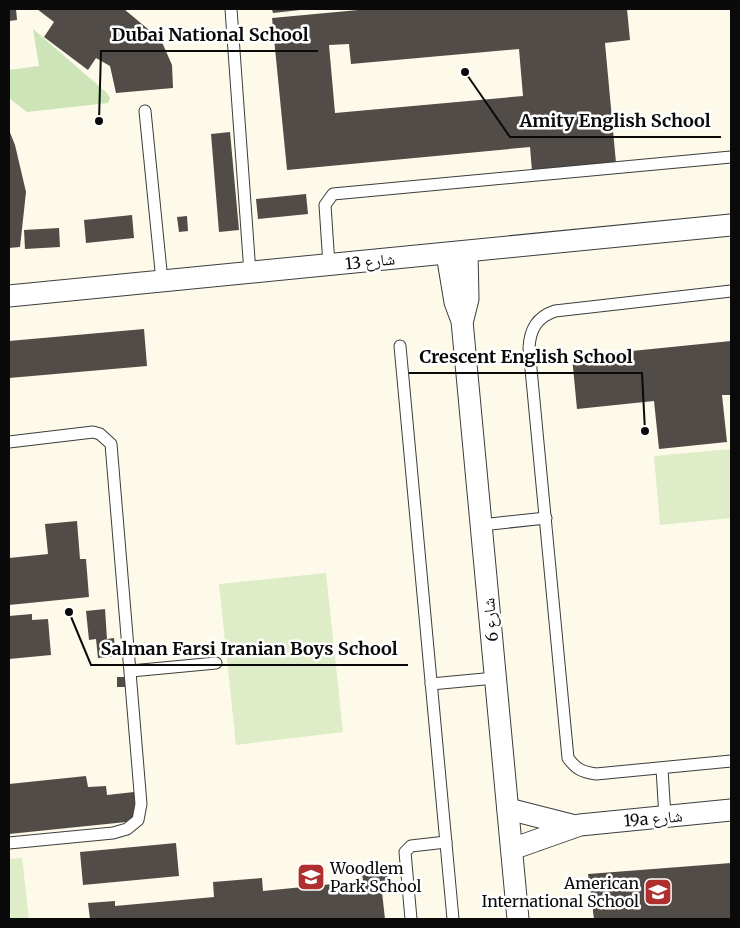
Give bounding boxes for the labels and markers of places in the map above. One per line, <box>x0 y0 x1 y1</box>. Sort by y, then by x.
callout: Dubai National School <box>101 18 318 51</box>
callout: Amity English School <box>510 104 721 137</box>
callout: Crescent English School <box>409 340 642 373</box>
callout: Salman Farsi Iranian Boys School <box>91 632 408 665</box>
place label: Woodlem Park School <box>329 858 421 896</box>
school or university icon: Woodlem Park School <box>296 862 326 892</box>
place label: American International School <box>481 873 639 911</box>
school or university icon: American International School <box>643 877 673 907</box>

